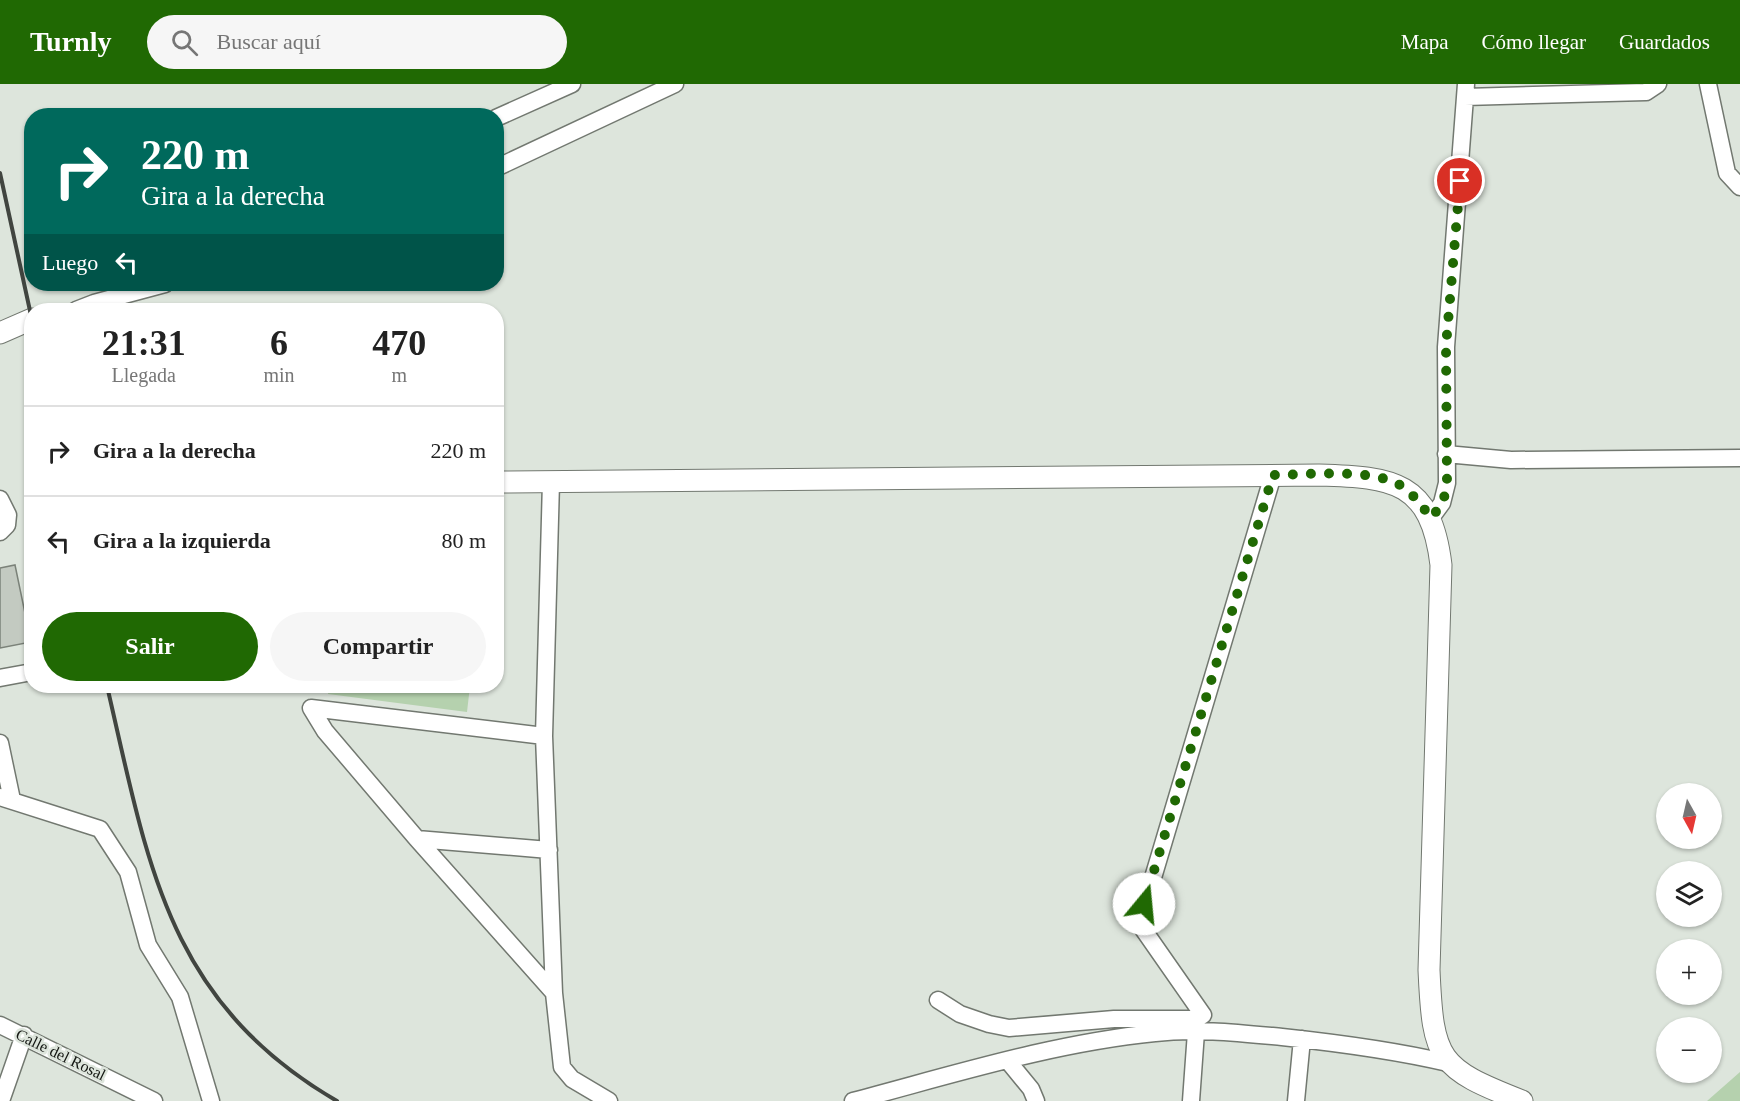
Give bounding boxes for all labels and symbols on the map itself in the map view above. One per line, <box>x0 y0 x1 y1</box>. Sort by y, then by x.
pin <box>1434 155 1485 206</box>
north arrow <box>1656 783 1722 849</box>
position arrow <box>1112 872 1176 936</box>
street label: Calle del Rosal <box>13 1025 109 1084</box>

